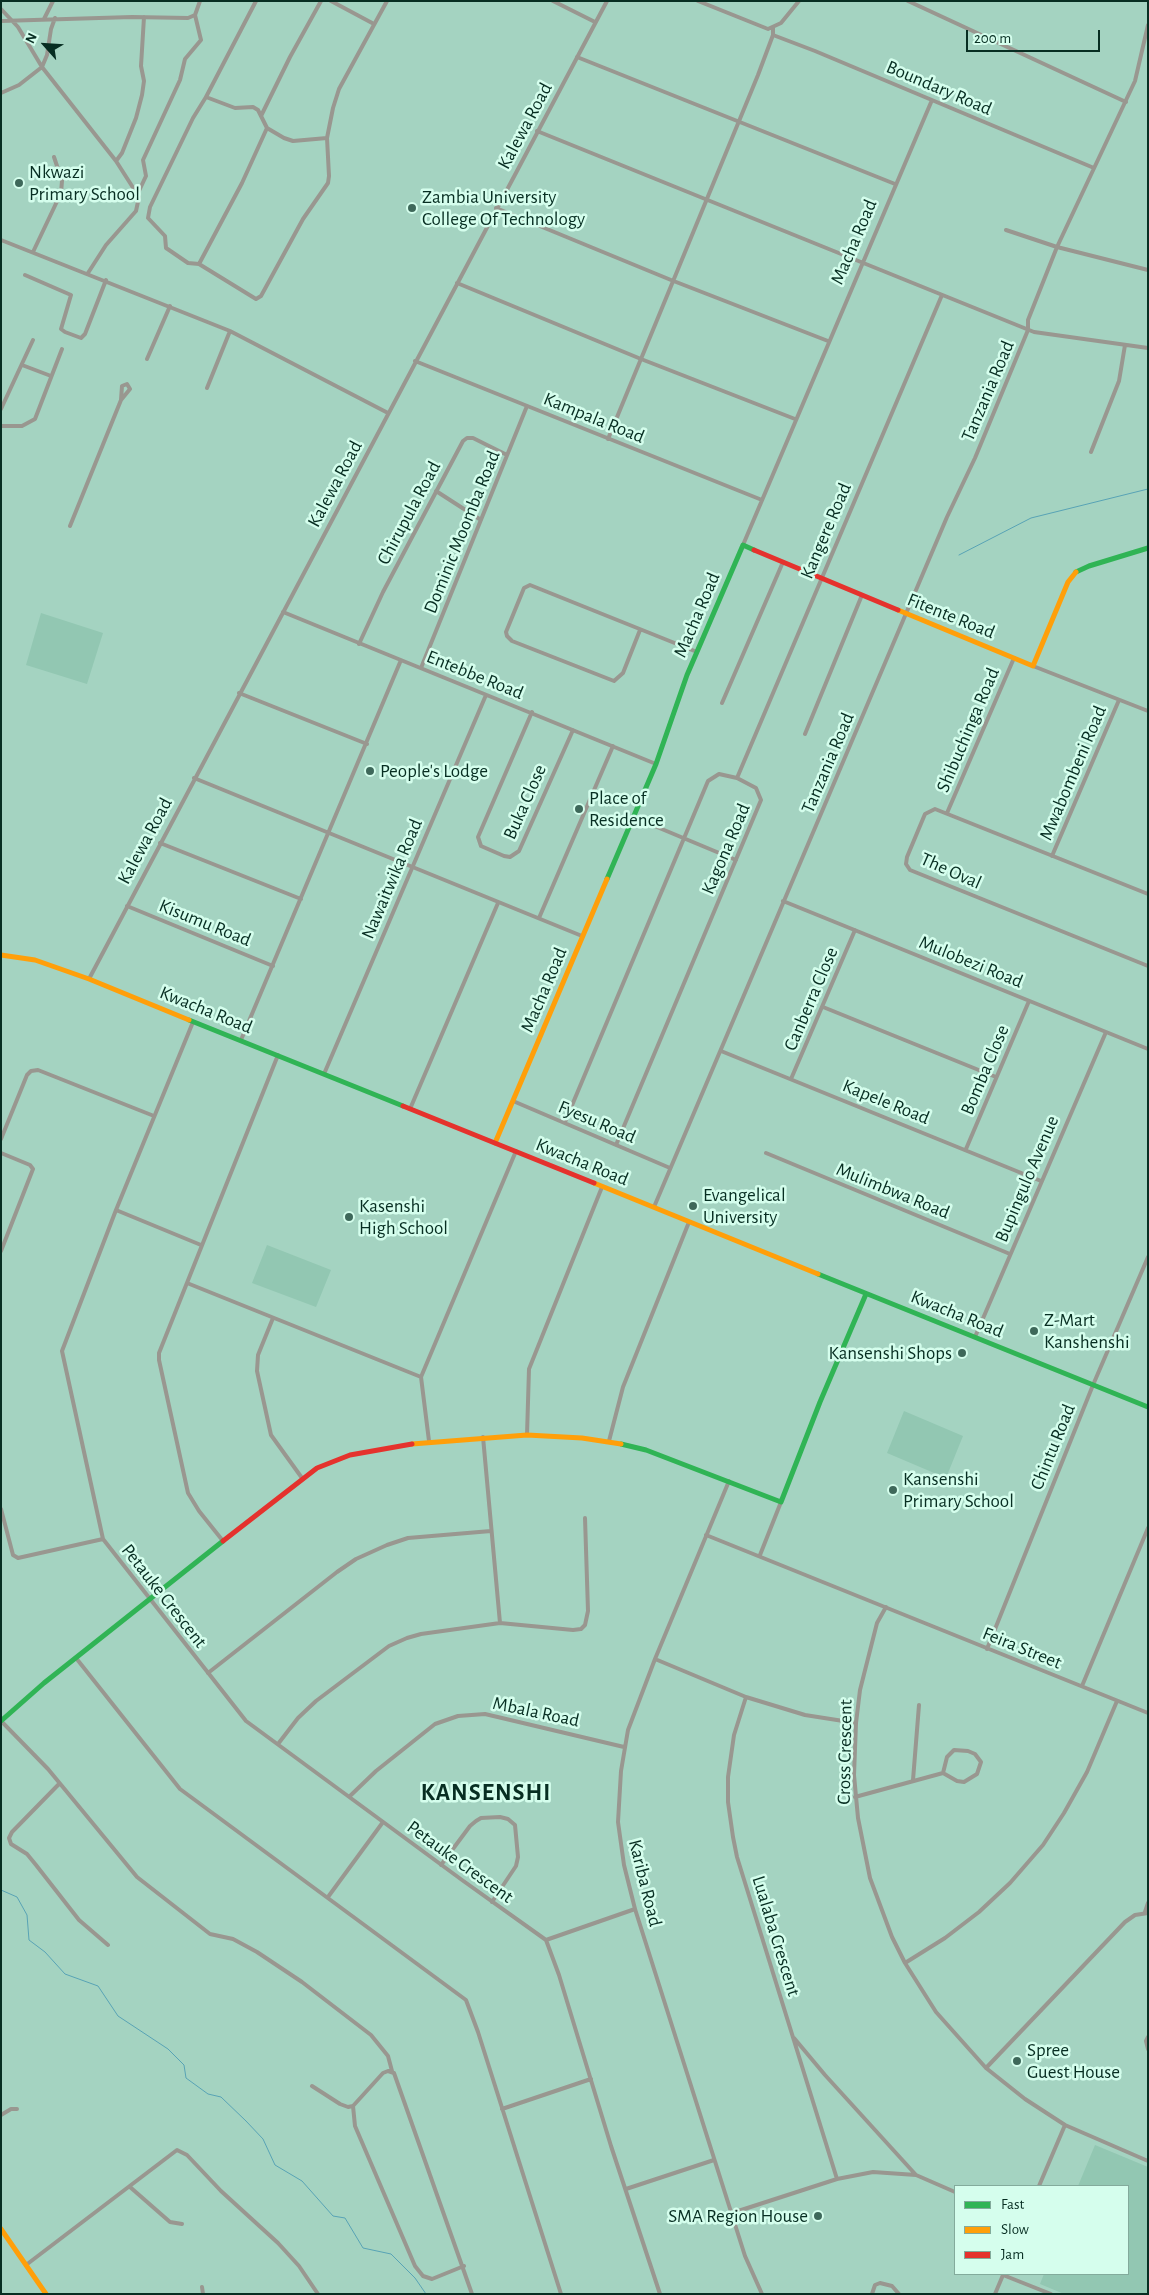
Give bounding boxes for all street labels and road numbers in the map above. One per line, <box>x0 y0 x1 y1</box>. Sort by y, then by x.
street label: Boundary Road <box>883 56 995 120</box>
street label: Kalewa Road <box>493 79 557 173</box>
street label: Macha Road <box>826 196 882 288</box>
street label: Tanzania Road <box>957 337 1019 445</box>
street label: Kampala Road <box>540 387 648 449</box>
street label: Kalewa Road <box>303 437 367 531</box>
street label: Dominic Moomba Road <box>419 447 505 617</box>
street label: Chirupula Road <box>372 457 446 569</box>
street label: Kangere Road <box>795 479 857 583</box>
street label: Macha Road <box>669 569 725 661</box>
street label: Fitente Road <box>904 588 998 644</box>
street label: Entebbe Road <box>423 645 527 705</box>
street label: Shibuchinga Road <box>932 664 1004 796</box>
street label: Mwabombeni Road <box>1034 702 1112 844</box>
street label: Tanzania Road <box>797 709 859 817</box>
street label: Buka Close <box>498 761 552 843</box>
street label: Kalewa Road <box>113 794 177 888</box>
street label: Kagona Road <box>697 800 755 898</box>
street label: Nawaitwika Road <box>356 815 428 943</box>
street label: The Oval <box>917 848 985 894</box>
street label: Kisumu Road <box>156 894 254 952</box>
street label: Mulobezi Road <box>916 931 1026 993</box>
street label: Macha Road <box>516 944 572 1036</box>
street label: Canberra Close <box>779 944 843 1054</box>
street label: Kwacha Road <box>156 981 256 1039</box>
street label: Bomba Close <box>956 1021 1014 1119</box>
street label: Kapele Road <box>839 1074 933 1130</box>
street label: Fyesu Road <box>555 1095 639 1149</box>
street label: Bupingulo Avenue <box>990 1112 1064 1246</box>
street label: Kwacha Road <box>532 1133 632 1191</box>
street label: Mulimbwa Road <box>833 1158 953 1224</box>
street label: Kwacha Road <box>907 1285 1007 1343</box>
street label: Chintu Road <box>1025 1401 1081 1493</box>
street label: Petauke Crescent <box>116 1539 212 1653</box>
street label: Feira Street <box>979 1622 1065 1674</box>
street label: Mbala Road <box>491 1692 581 1732</box>
street label: Cross Crescent <box>833 1699 857 1805</box>
street label: Petauke Crescent <box>402 1816 518 1908</box>
street label: Kariba Road <box>623 1837 667 1929</box>
street label: Lualaba Crescent <box>747 1873 805 1999</box>

